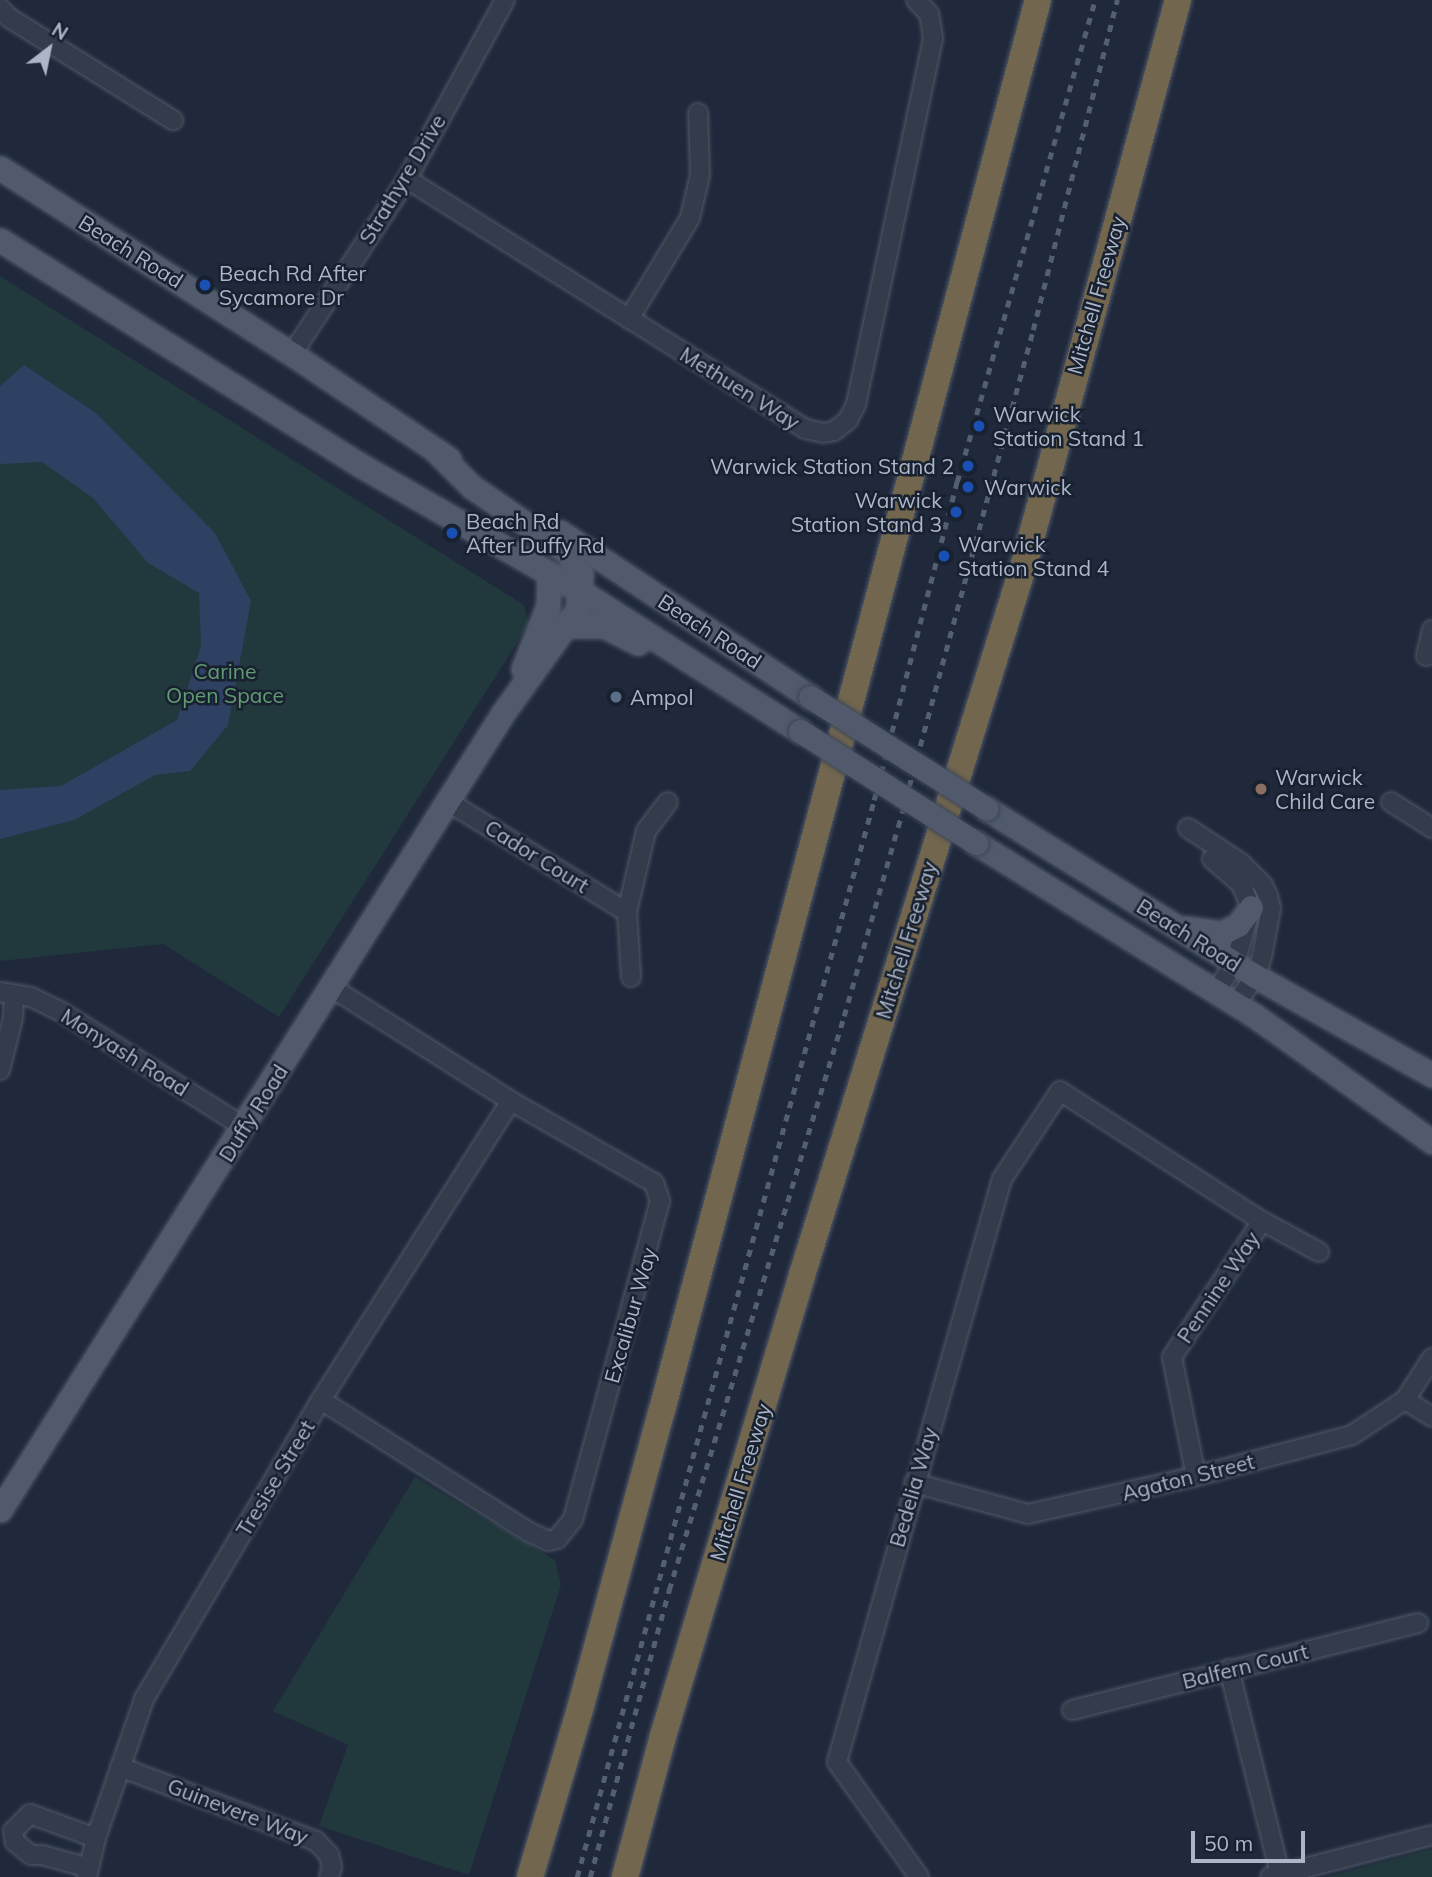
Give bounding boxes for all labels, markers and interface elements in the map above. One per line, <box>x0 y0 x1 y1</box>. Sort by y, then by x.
north arrow <box>14 14 84 84</box>
text: N <box>48 17 73 45</box>
street label: Strathyre Drive <box>354 110 450 248</box>
street label: Beach Road <box>74 209 188 293</box>
street label: Mitchell Freeway <box>1061 213 1131 377</box>
place label: Beach Rd After Sycamore Dr <box>219 260 366 310</box>
marker: Beach Rd After Sycamore Dr <box>197 277 213 293</box>
street label: Methuen Way <box>676 341 804 435</box>
place label: Warwick Station Stand 1 <box>993 401 1144 451</box>
marker: Warwick Station Stand 1 <box>971 418 987 434</box>
place label: Warwick Station Stand 2 <box>710 453 954 479</box>
marker: Warwick Station Stand 2 <box>960 458 976 474</box>
place label: Warwick <box>984 474 1071 500</box>
marker: Warwick <box>958 477 978 497</box>
place label: Warwick Station Stand 3 <box>791 487 942 537</box>
marker: Warwick Station Stand 3 <box>948 504 964 520</box>
place label: Beach Rd After Duffy Rd <box>466 508 605 558</box>
marker: Beach Rd After Duffy Rd <box>444 525 460 541</box>
place label: Warwick Station Stand 4 <box>958 531 1109 581</box>
marker: Warwick Station Stand 4 <box>936 548 952 564</box>
street label: Beach Road <box>654 588 766 674</box>
park label: Carine Open Space <box>166 658 284 708</box>
place label: Ampol <box>630 684 693 710</box>
marker: Ampol <box>608 689 624 705</box>
place label: Warwick Child Care <box>1275 764 1375 814</box>
marker: Warwick Child Care <box>1253 781 1269 797</box>
street label: Cador Court <box>480 814 594 898</box>
street label: Mitchell Freeway <box>870 858 942 1022</box>
street label: Beach Road <box>1132 893 1246 977</box>
street label: Monyash Road <box>57 1003 193 1101</box>
street label: Duffy Road <box>213 1060 293 1166</box>
street label: Pennine Way <box>1171 1226 1265 1348</box>
street label: Excalibur Way <box>599 1244 661 1386</box>
street label: Mitchell Freeway <box>704 1400 776 1564</box>
street label: Tresise Street <box>231 1415 319 1541</box>
street label: Bedelia Way <box>884 1424 942 1550</box>
street label: Agaton Street <box>1119 1448 1257 1506</box>
street label: Balfern Court <box>1179 1638 1311 1694</box>
street label: Guinevere Way <box>164 1773 312 1849</box>
scale bar <box>1194 1818 1308 1862</box>
text: 50 m <box>1204 1830 1253 1856</box>

